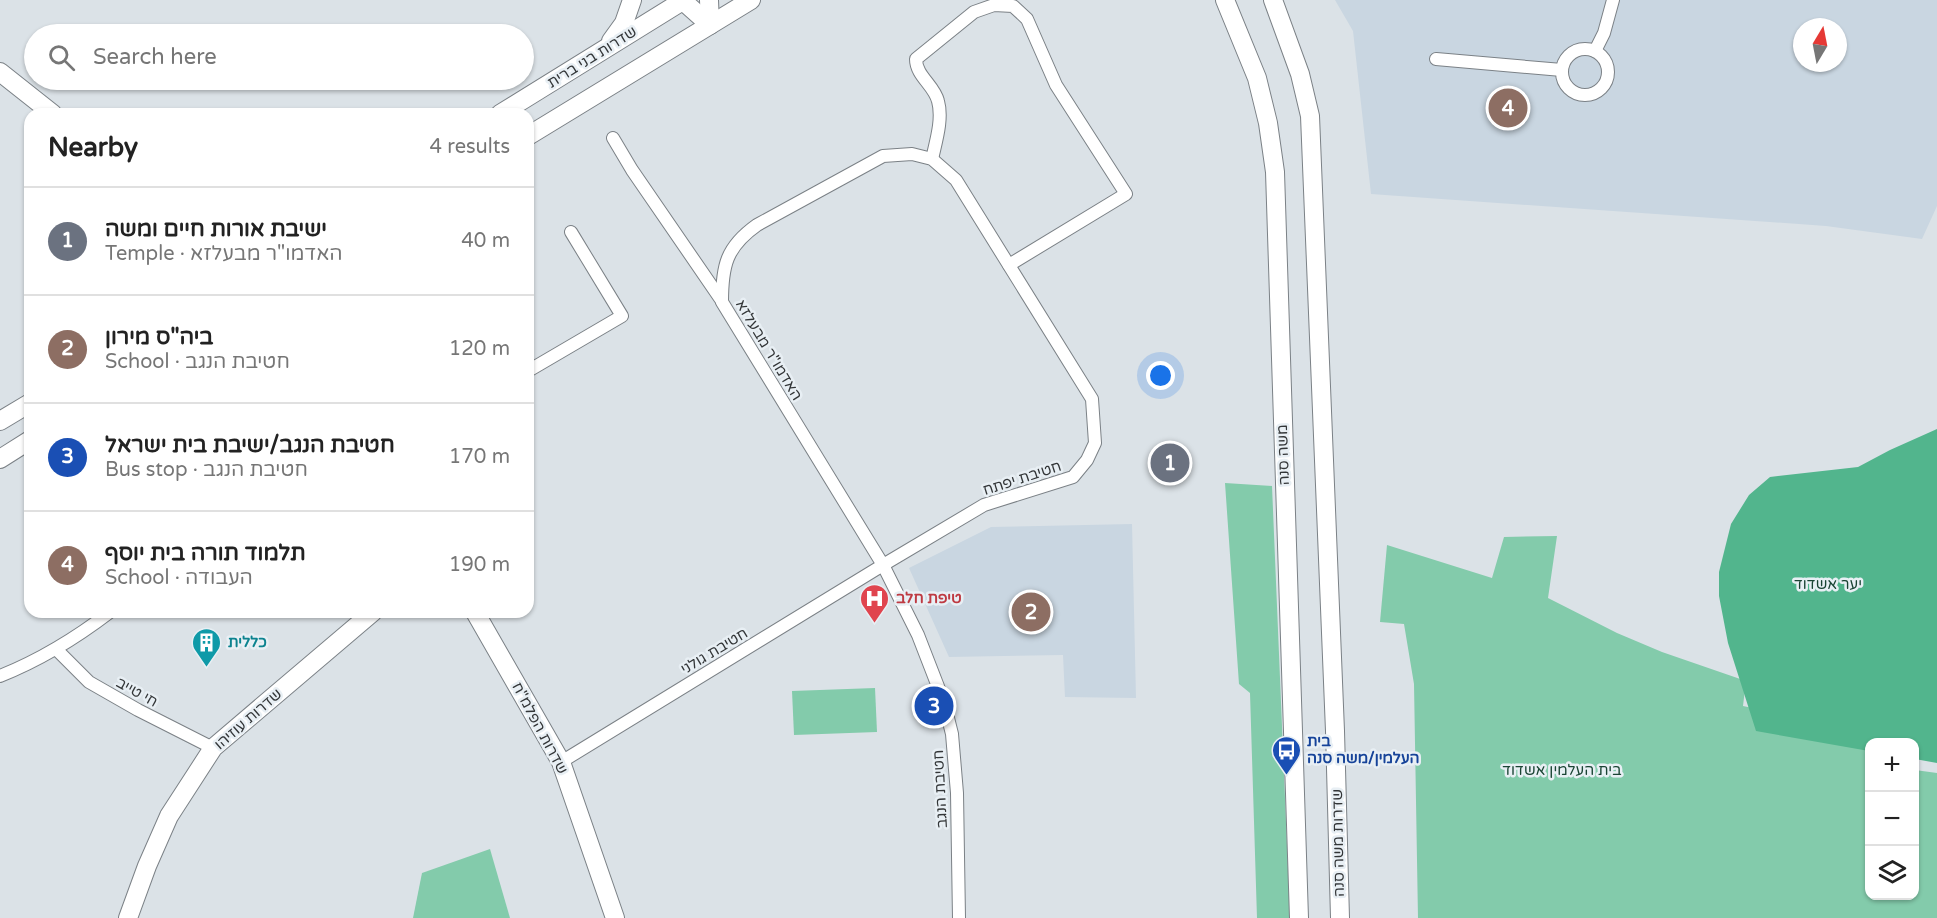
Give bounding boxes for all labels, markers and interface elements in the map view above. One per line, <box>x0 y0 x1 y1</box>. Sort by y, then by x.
north arrow <box>1793 18 1847 72</box>
street label: שדרות בני ברית <box>544 22 640 92</box>
search box <box>24 24 534 90</box>
icon: search <box>45 41 78 74</box>
text: Search here <box>93 44 217 70</box>
pin: 4 <box>1488 86 1528 130</box>
text: Nearby <box>48 132 138 163</box>
text: 4 results <box>430 135 510 159</box>
text: ישיבת אורות חיים ומשה <box>105 216 327 242</box>
text: 1 <box>61 229 74 253</box>
text: 40 m <box>461 229 510 253</box>
text: Temple · האדמו"ר מבעלזא <box>105 242 343 266</box>
street label: האדמו"ר מבעלזא <box>732 296 806 404</box>
text: ביה"ס מירון <box>105 324 213 350</box>
text: 2 <box>61 337 74 361</box>
text: 120 m <box>449 337 510 361</box>
text: School · חטיבת הנגב <box>105 350 290 374</box>
your location <box>1146 361 1175 390</box>
street label: משה סנה <box>1273 424 1293 486</box>
text: חטיבת הנגב/ישיבת בית ישראל <box>105 432 395 458</box>
pin: 1 <box>1150 440 1190 486</box>
text: 3 <box>61 445 74 469</box>
text: 170 m <box>449 445 510 469</box>
street label: חטיבת יפתח <box>980 457 1064 499</box>
text: Bus stop · חטיבת הנגב <box>105 458 308 482</box>
text: תלמוד תורה בית יוסף <box>105 540 306 566</box>
text: 4 <box>61 553 74 577</box>
text: 190 m <box>449 553 510 577</box>
text: School · העבודה <box>105 566 253 590</box>
park label: יער אשדוד <box>1794 575 1862 593</box>
hospital icon: טיפת חלב <box>859 582 891 624</box>
place label: טיפת חלב <box>896 589 962 607</box>
pin: 2 <box>1012 590 1050 634</box>
street label: חטיבת גולני <box>677 624 751 678</box>
building icon: כללית <box>191 626 223 668</box>
place label: כללית <box>228 633 267 651</box>
street label: חי טייב <box>113 673 161 711</box>
street label: שדרות הפלמ"ח <box>508 679 572 777</box>
pin: 3 <box>914 684 954 728</box>
street label: שדרות עוזיהו <box>210 685 286 753</box>
place label: בית העלמין/משה סנה <box>1307 732 1419 767</box>
bus stop icon: בית העלמין/משה סנה <box>1270 734 1302 776</box>
map controls <box>1865 738 1919 900</box>
button: + <box>1865 738 1919 792</box>
street label: חטיבת הנגב <box>929 749 951 829</box>
park label: בית העלמין אשדוד <box>1502 761 1622 779</box>
street label: שדרות משה סנה <box>1328 789 1348 897</box>
button: − <box>1865 792 1919 846</box>
button: layers <box>1865 846 1919 900</box>

